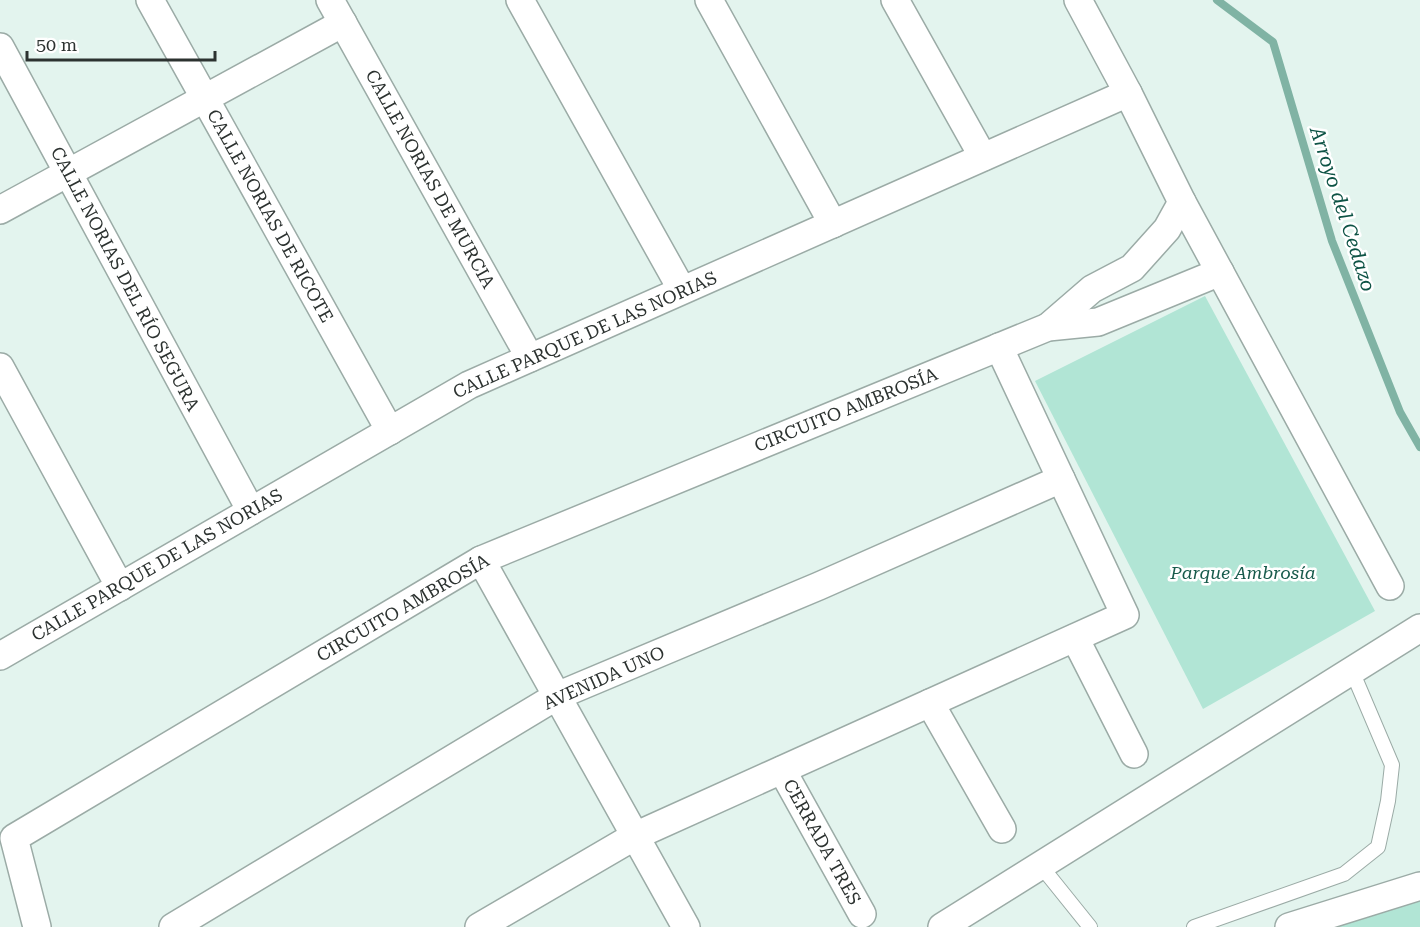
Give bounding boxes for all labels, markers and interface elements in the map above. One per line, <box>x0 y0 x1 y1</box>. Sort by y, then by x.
scale bar <box>27 24 214 62</box>
text: 50 m <box>36 34 77 55</box>
street label: CALLE NORIAS DE MURCIA <box>361 66 500 292</box>
street label: CALLE NORIAS DE RICOTE <box>203 106 338 326</box>
water label: Arroyo del Cedazo <box>1305 123 1381 294</box>
street label: CALLE NORIAS DEL RÍO SEGURA <box>47 143 204 415</box>
street label: CALLE PARQUE DE LAS NORIAS <box>450 267 720 402</box>
street label: CIRCUITO AMBROSÍA <box>751 363 941 456</box>
street label: CALLE PARQUE DE LAS NORIAS <box>27 484 286 645</box>
street label: CIRCUITO AMBROSÍA <box>313 549 493 666</box>
park label: Parque Ambrosía <box>1169 562 1316 583</box>
street label: AVENIDA UNO <box>540 641 668 714</box>
street label: CERRADA TRES <box>779 775 866 908</box>

